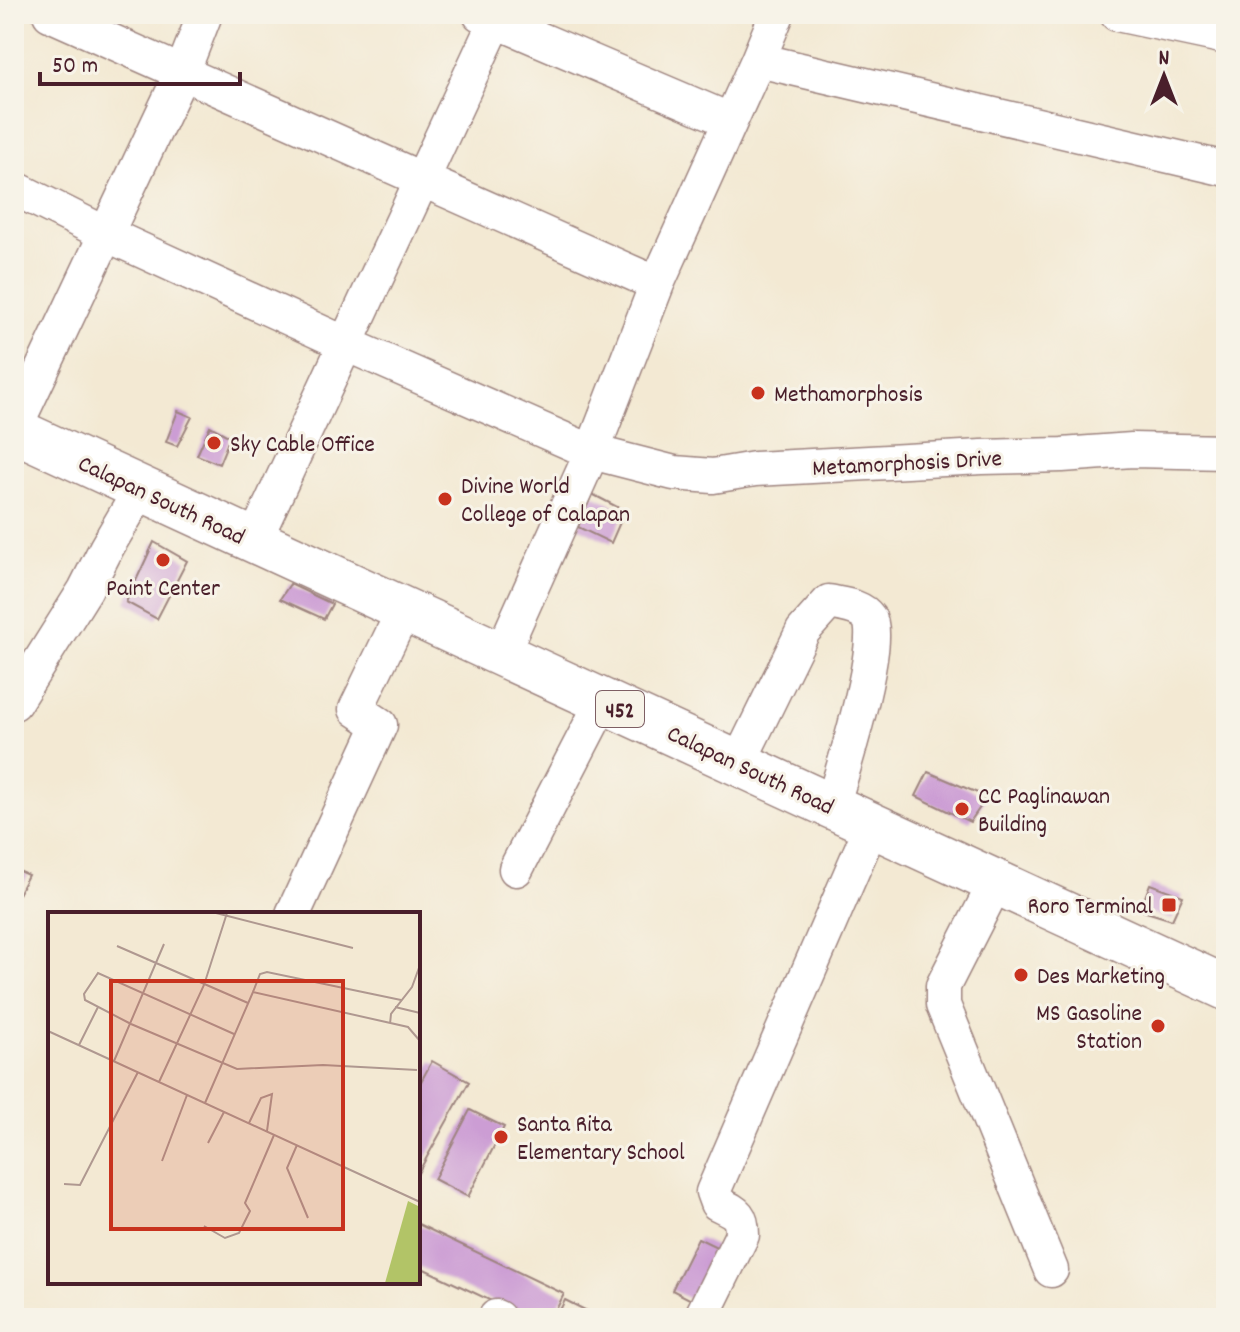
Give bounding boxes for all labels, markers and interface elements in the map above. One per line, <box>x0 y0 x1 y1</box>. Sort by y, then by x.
scale bar <box>40 36 240 86</box>
north arrow <box>1124 36 1204 116</box>
text: N <box>1159 44 1170 75</box>
text: 50 m <box>52 50 98 84</box>
place label: Methamorphosis <box>774 379 923 413</box>
marker: Methamorphosis <box>749 384 767 402</box>
place label: Sky Cable Office <box>230 429 375 463</box>
marker: Sky Cable Office <box>205 434 223 452</box>
street label: Metamorphosis Drive <box>811 443 1003 487</box>
street label: Calapan South Road <box>72 448 250 555</box>
place label: Divine World College of Calapan <box>461 471 630 533</box>
marker: Divine World College of Calapan <box>436 490 454 508</box>
marker: Paint Center <box>154 551 172 569</box>
place label: Paint Center <box>106 573 220 607</box>
road number: 452 <box>596 691 644 727</box>
street label: Calapan South Road <box>661 718 839 825</box>
place label: CC Paglinawan Building <box>978 781 1110 843</box>
marker: CC Paglinawan Building <box>953 800 971 818</box>
place label: Roro Terminal <box>1028 891 1153 925</box>
marker: Roro Terminal <box>1160 896 1178 914</box>
inset map <box>48 912 420 1284</box>
place label: Des Marketing <box>1037 961 1165 995</box>
marker: Des Marketing <box>1012 966 1030 984</box>
place label: MS Gasoline Station <box>1036 998 1142 1060</box>
marker: MS Gasoline Station <box>1149 1017 1167 1035</box>
place label: Santa Rita Elementary School <box>517 1109 685 1171</box>
marker: Santa Rita Elementary School <box>492 1128 510 1146</box>

